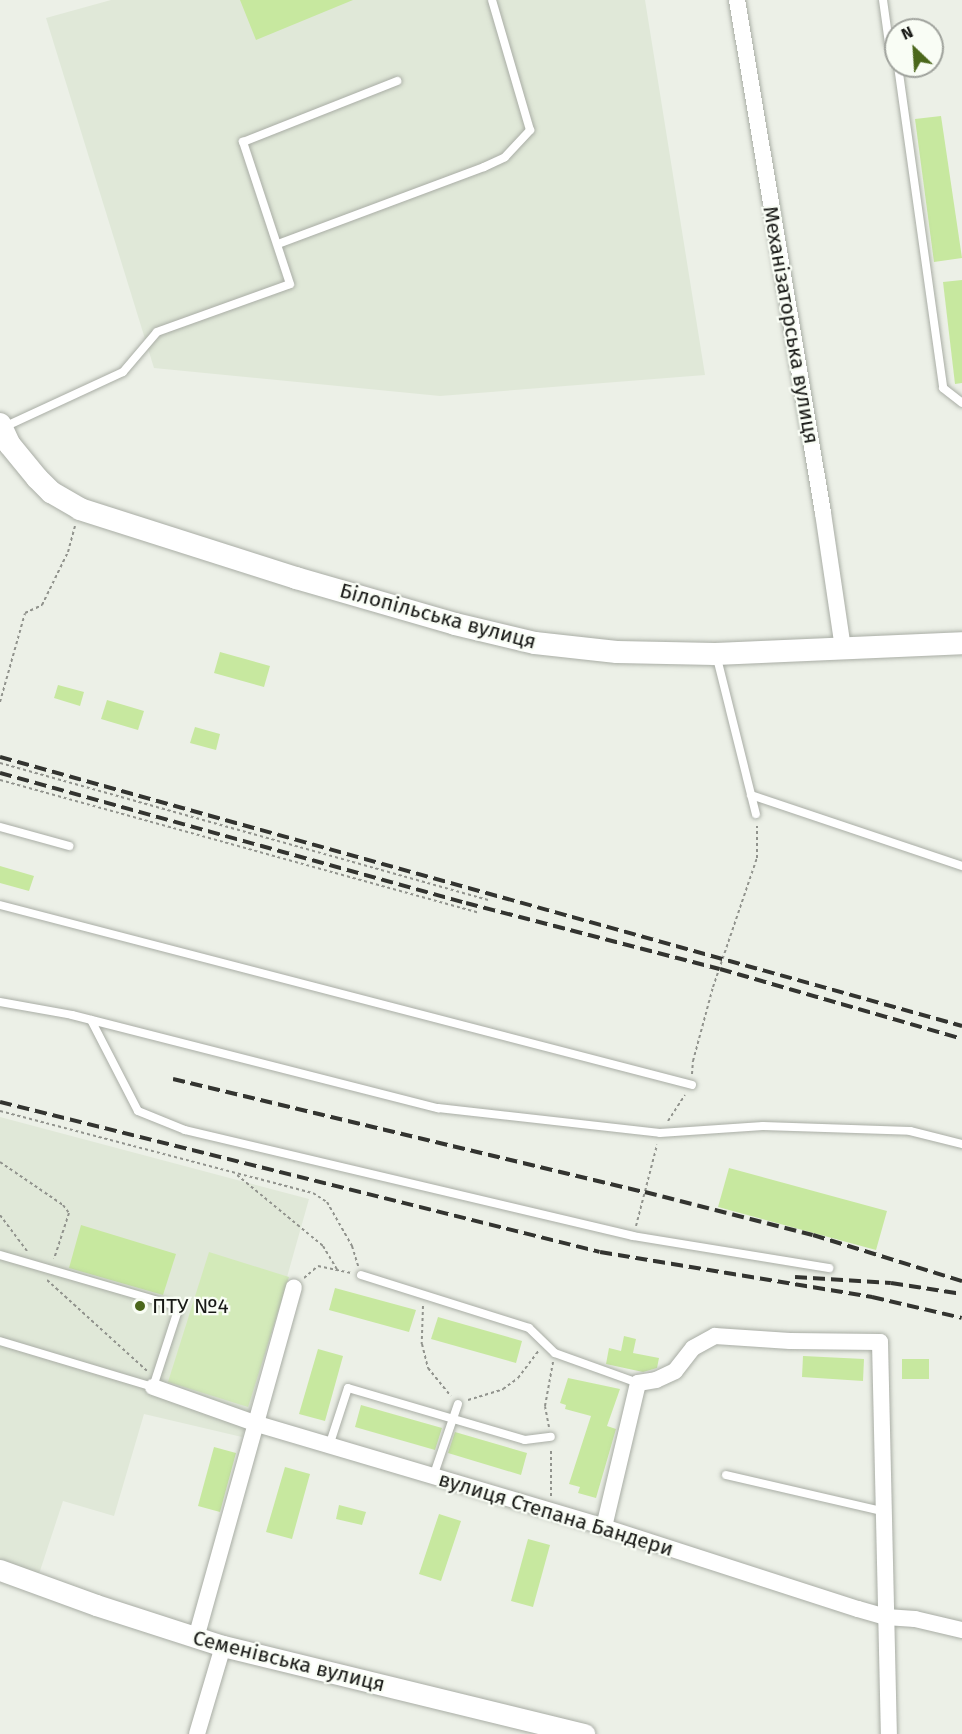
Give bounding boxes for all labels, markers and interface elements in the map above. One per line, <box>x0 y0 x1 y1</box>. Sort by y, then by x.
north arrow <box>884 18 944 78</box>
text: N <box>898 22 916 44</box>
street label: Механізаторська вулиця <box>758 204 824 446</box>
street label: Білопільська вулиця <box>337 578 539 654</box>
place label: ПТУ №4 <box>152 1293 229 1319</box>
marker: ПТУ №4 <box>133 1299 147 1313</box>
street label: вулиця Степана Бандери <box>435 1466 677 1562</box>
street label: Семенівська вулиця <box>190 1625 388 1697</box>

